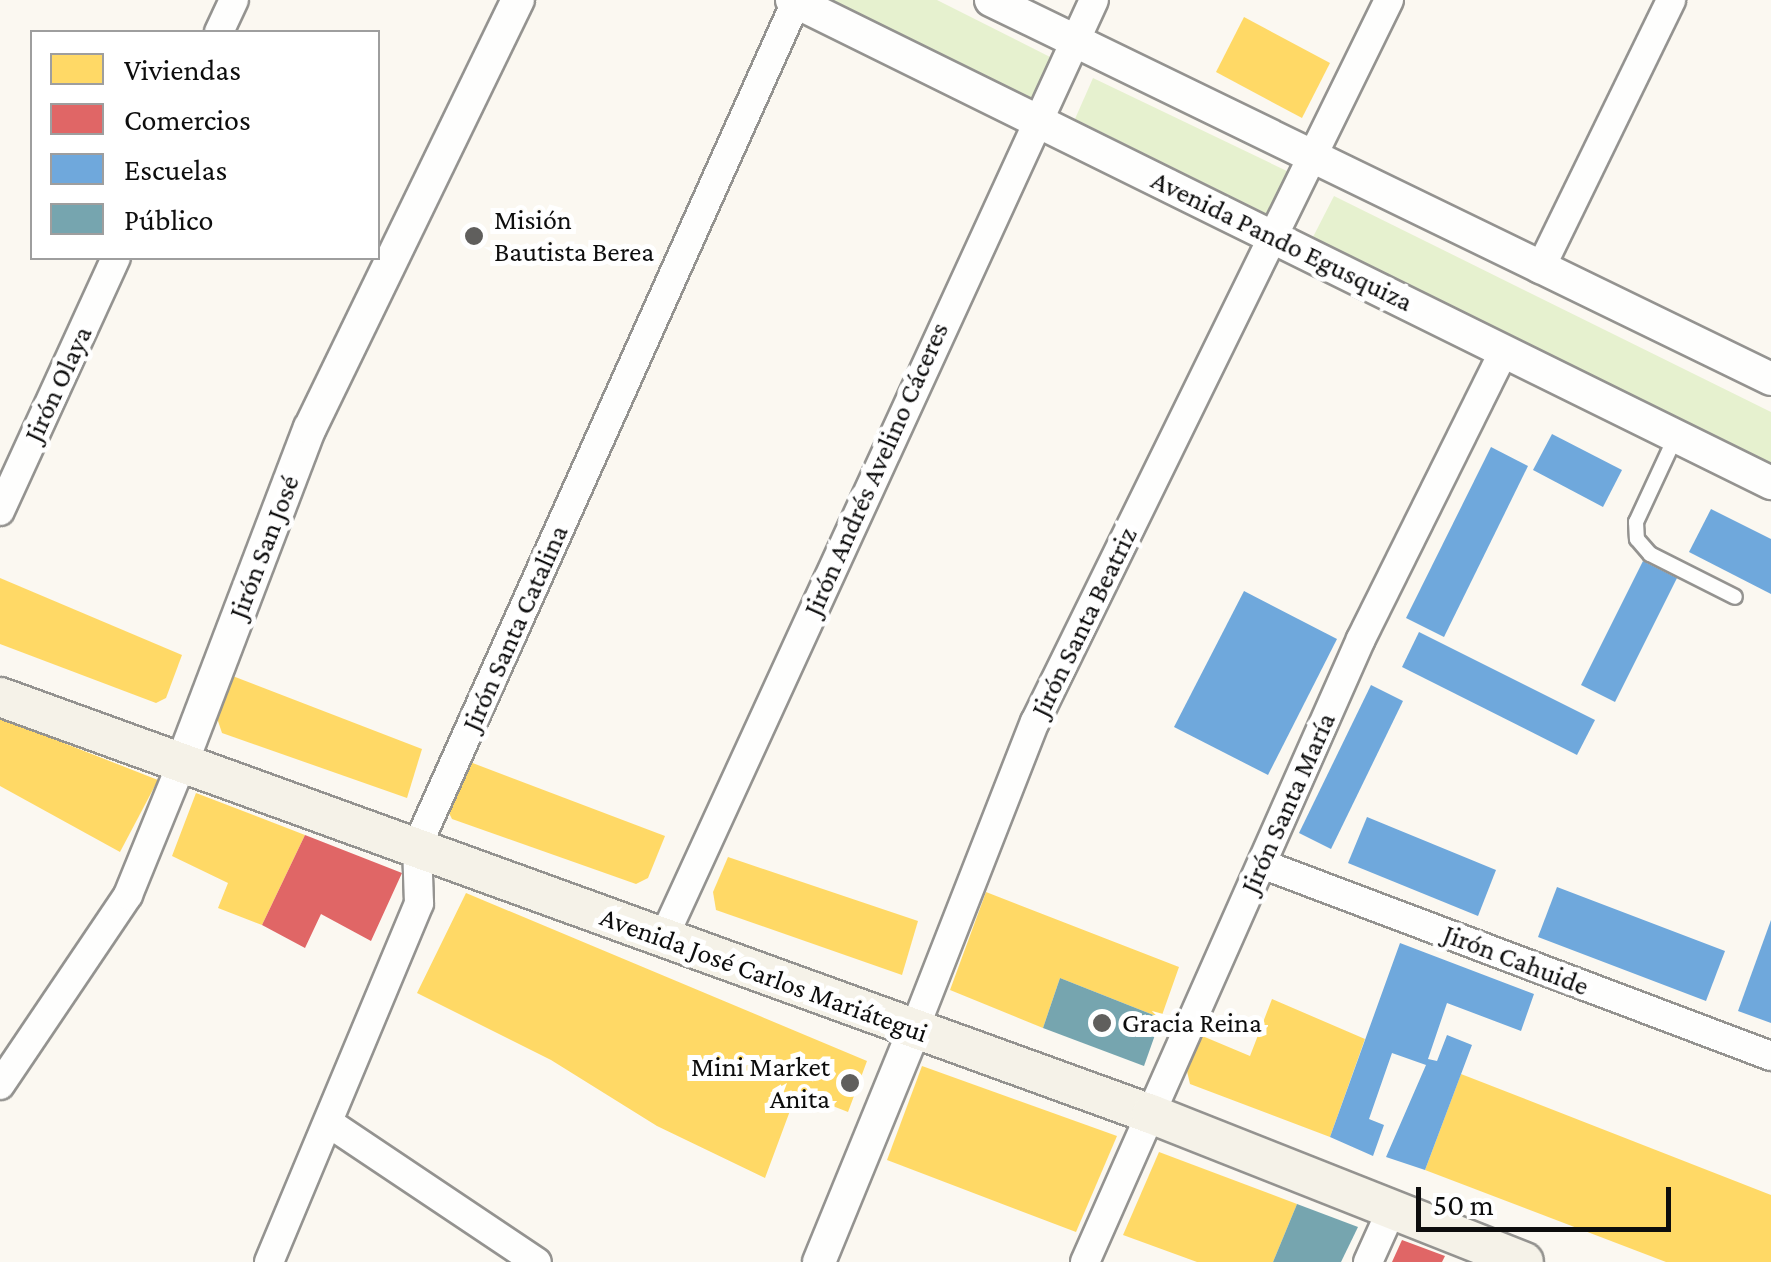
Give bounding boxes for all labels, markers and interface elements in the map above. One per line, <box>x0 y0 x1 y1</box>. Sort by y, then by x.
legend <box>30 30 380 260</box>
text: Viviendas <box>124 53 241 86</box>
text: Comercios <box>124 103 251 136</box>
text: Escuelas <box>124 153 227 186</box>
street label: Avenida Pando Egusquiza <box>1146 163 1418 319</box>
text: Público <box>124 203 213 236</box>
place label: Misión Bautista Berea <box>494 203 654 269</box>
marker: Misión Bautista Berea <box>463 225 485 247</box>
street label: Jirón Andrés Avelino Cáceres <box>796 317 956 621</box>
street label: Jirón Olaya <box>17 321 99 447</box>
street label: Jirón San José <box>221 470 307 624</box>
street label: Jirón Santa Catalina <box>455 520 575 736</box>
street label: Jirón Santa Beatriz <box>1024 522 1144 722</box>
street label: Jirón Santa María <box>1233 707 1343 899</box>
street label: Avenida José Carlos Mariátegui <box>595 900 933 1050</box>
street label: Jirón Cahuide <box>1439 917 1593 1003</box>
place label: Gracia Reina <box>1122 1006 1262 1040</box>
marker: Gracia Reina <box>1091 1012 1113 1034</box>
place label: Mini Market Anita <box>691 1050 830 1116</box>
marker: Mini Market Anita <box>839 1072 861 1094</box>
scale bar <box>1421 1167 1676 1229</box>
text: 50 m <box>1433 1188 1494 1221</box>

